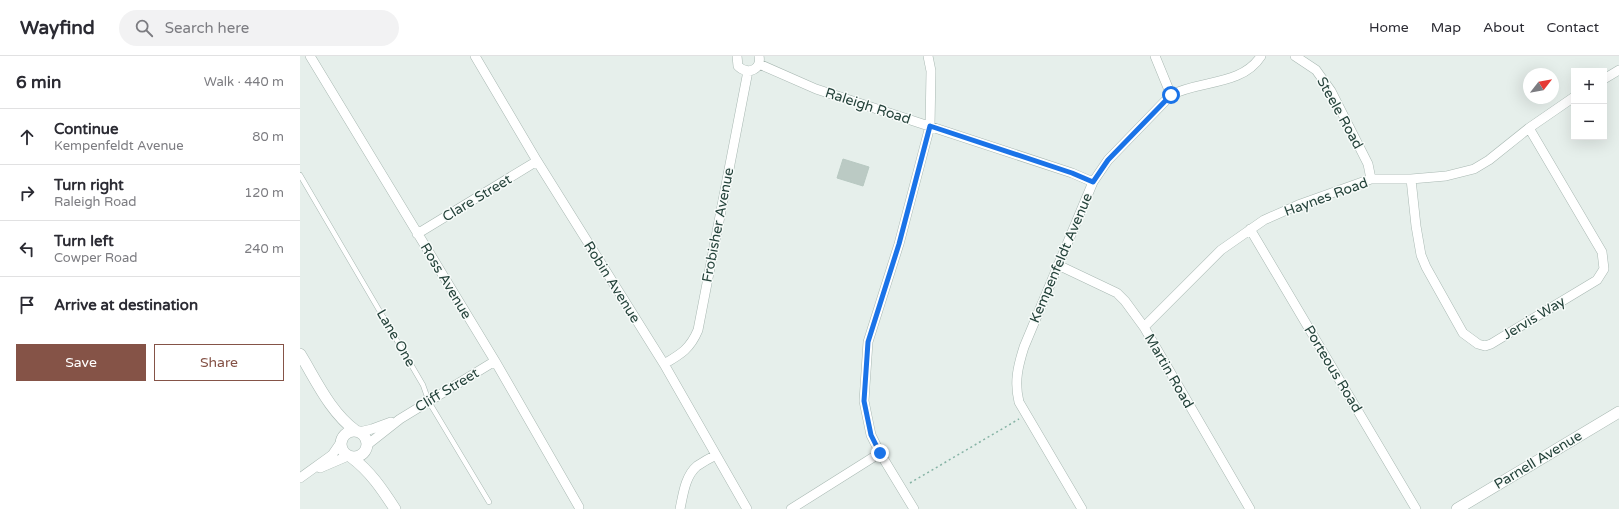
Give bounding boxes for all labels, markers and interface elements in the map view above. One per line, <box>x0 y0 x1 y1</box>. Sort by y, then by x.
search box <box>119 10 399 46</box>
text: Wayfind <box>20 17 95 39</box>
icon: search <box>133 17 155 39</box>
text: Search here <box>165 19 249 37</box>
text: Home <box>1369 19 1409 36</box>
text: Map <box>1431 19 1461 36</box>
text: About <box>1483 19 1525 36</box>
text: Contact <box>1547 19 1599 36</box>
north arrow <box>1523 68 1559 104</box>
map controls <box>1571 68 1607 140</box>
button: + <box>1571 68 1607 104</box>
text: 6 min <box>16 72 61 93</box>
text: Walk · 440 m <box>204 74 284 90</box>
street label: Steele Road <box>1313 74 1367 152</box>
street label: Raleigh Road <box>823 84 913 128</box>
route start <box>1162 86 1180 104</box>
button: − <box>1571 104 1607 140</box>
text: Continue <box>54 120 118 138</box>
icon: ahead <box>16 126 38 148</box>
text: 80 m <box>252 129 284 145</box>
text: Kempenfeldt Avenue <box>54 138 184 154</box>
street label: Frobisher Avenue <box>699 166 737 284</box>
street label: Clare Street <box>439 170 515 225</box>
street label: Haynes Road <box>1282 174 1370 220</box>
text: Turn right <box>54 176 124 194</box>
icon: right <box>16 182 38 204</box>
text: 120 m <box>244 185 284 201</box>
street label: Kempenfeldt Avenue <box>1026 190 1096 326</box>
text: Raleigh Road <box>54 194 137 210</box>
text: Turn left <box>54 232 114 250</box>
icon: left <box>16 238 38 260</box>
street label: Robin Avenue <box>580 238 644 326</box>
street label: Ross Avenue <box>417 240 475 322</box>
text: 240 m <box>244 241 284 257</box>
text: Cowper Road <box>54 250 138 266</box>
street label: Jervis Way <box>1500 292 1569 343</box>
icon: arrive <box>16 294 38 316</box>
text: Arrive at destination <box>54 296 198 314</box>
street label: Lane One <box>373 306 419 370</box>
street label: Porteous Road <box>1300 322 1366 416</box>
street label: Martin Road <box>1141 331 1197 411</box>
button: Save <box>16 344 146 381</box>
button: Share <box>154 344 284 381</box>
street label: Cliff Street <box>412 364 482 416</box>
street label: Parnell Avenue <box>1491 427 1585 493</box>
route end <box>871 444 889 462</box>

